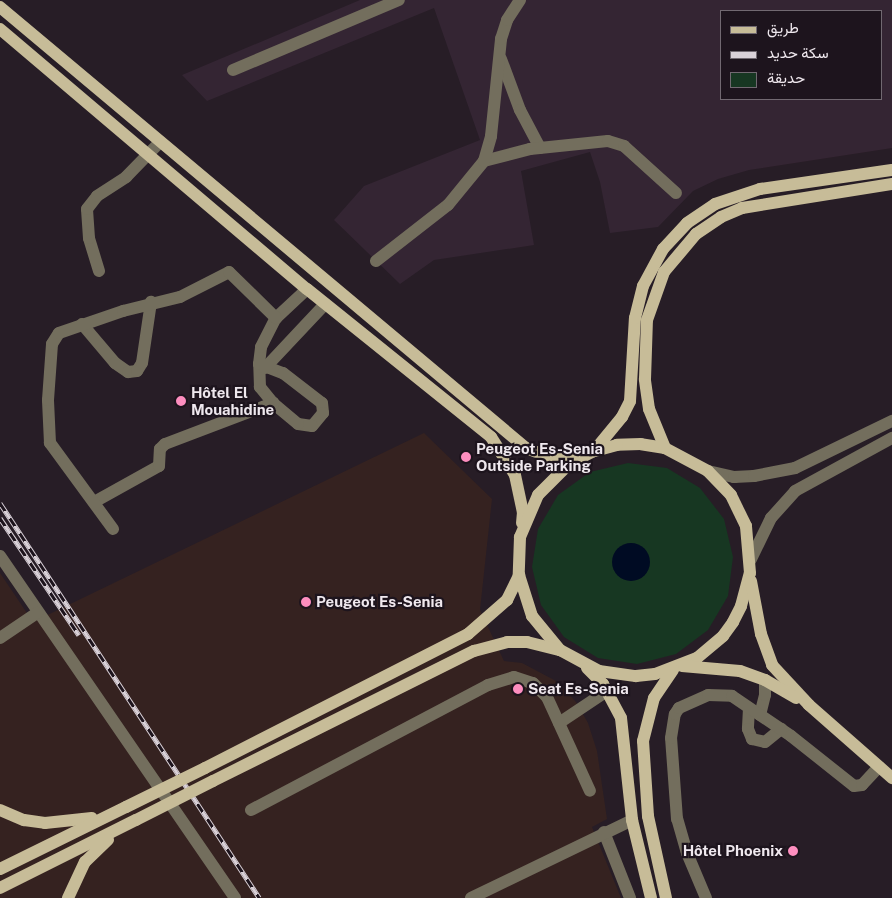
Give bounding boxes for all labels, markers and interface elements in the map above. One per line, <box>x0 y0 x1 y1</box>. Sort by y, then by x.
legend <box>720 10 882 100</box>
text: طريق <box>767 19 799 36</box>
text: سكة حديد <box>767 44 829 61</box>
text: حديقة <box>767 69 805 86</box>
place label: Hôtel El Mouahidine <box>191 383 274 418</box>
marker: Hôtel El Mouahidine <box>175 395 187 407</box>
place label: Peugeot Es-Senia Outside Parking <box>476 439 603 474</box>
marker: Peugeot Es-Senia Outside Parking <box>460 451 472 463</box>
place label: Peugeot Es-Senia <box>316 593 443 611</box>
marker: Peugeot Es-Senia <box>300 596 312 608</box>
place label: Seat Es-Senia <box>528 680 629 698</box>
marker: Seat Es-Senia <box>512 683 524 695</box>
place label: Hôtel Phoenix <box>683 842 783 860</box>
marker: Hôtel Phoenix <box>787 845 799 857</box>

